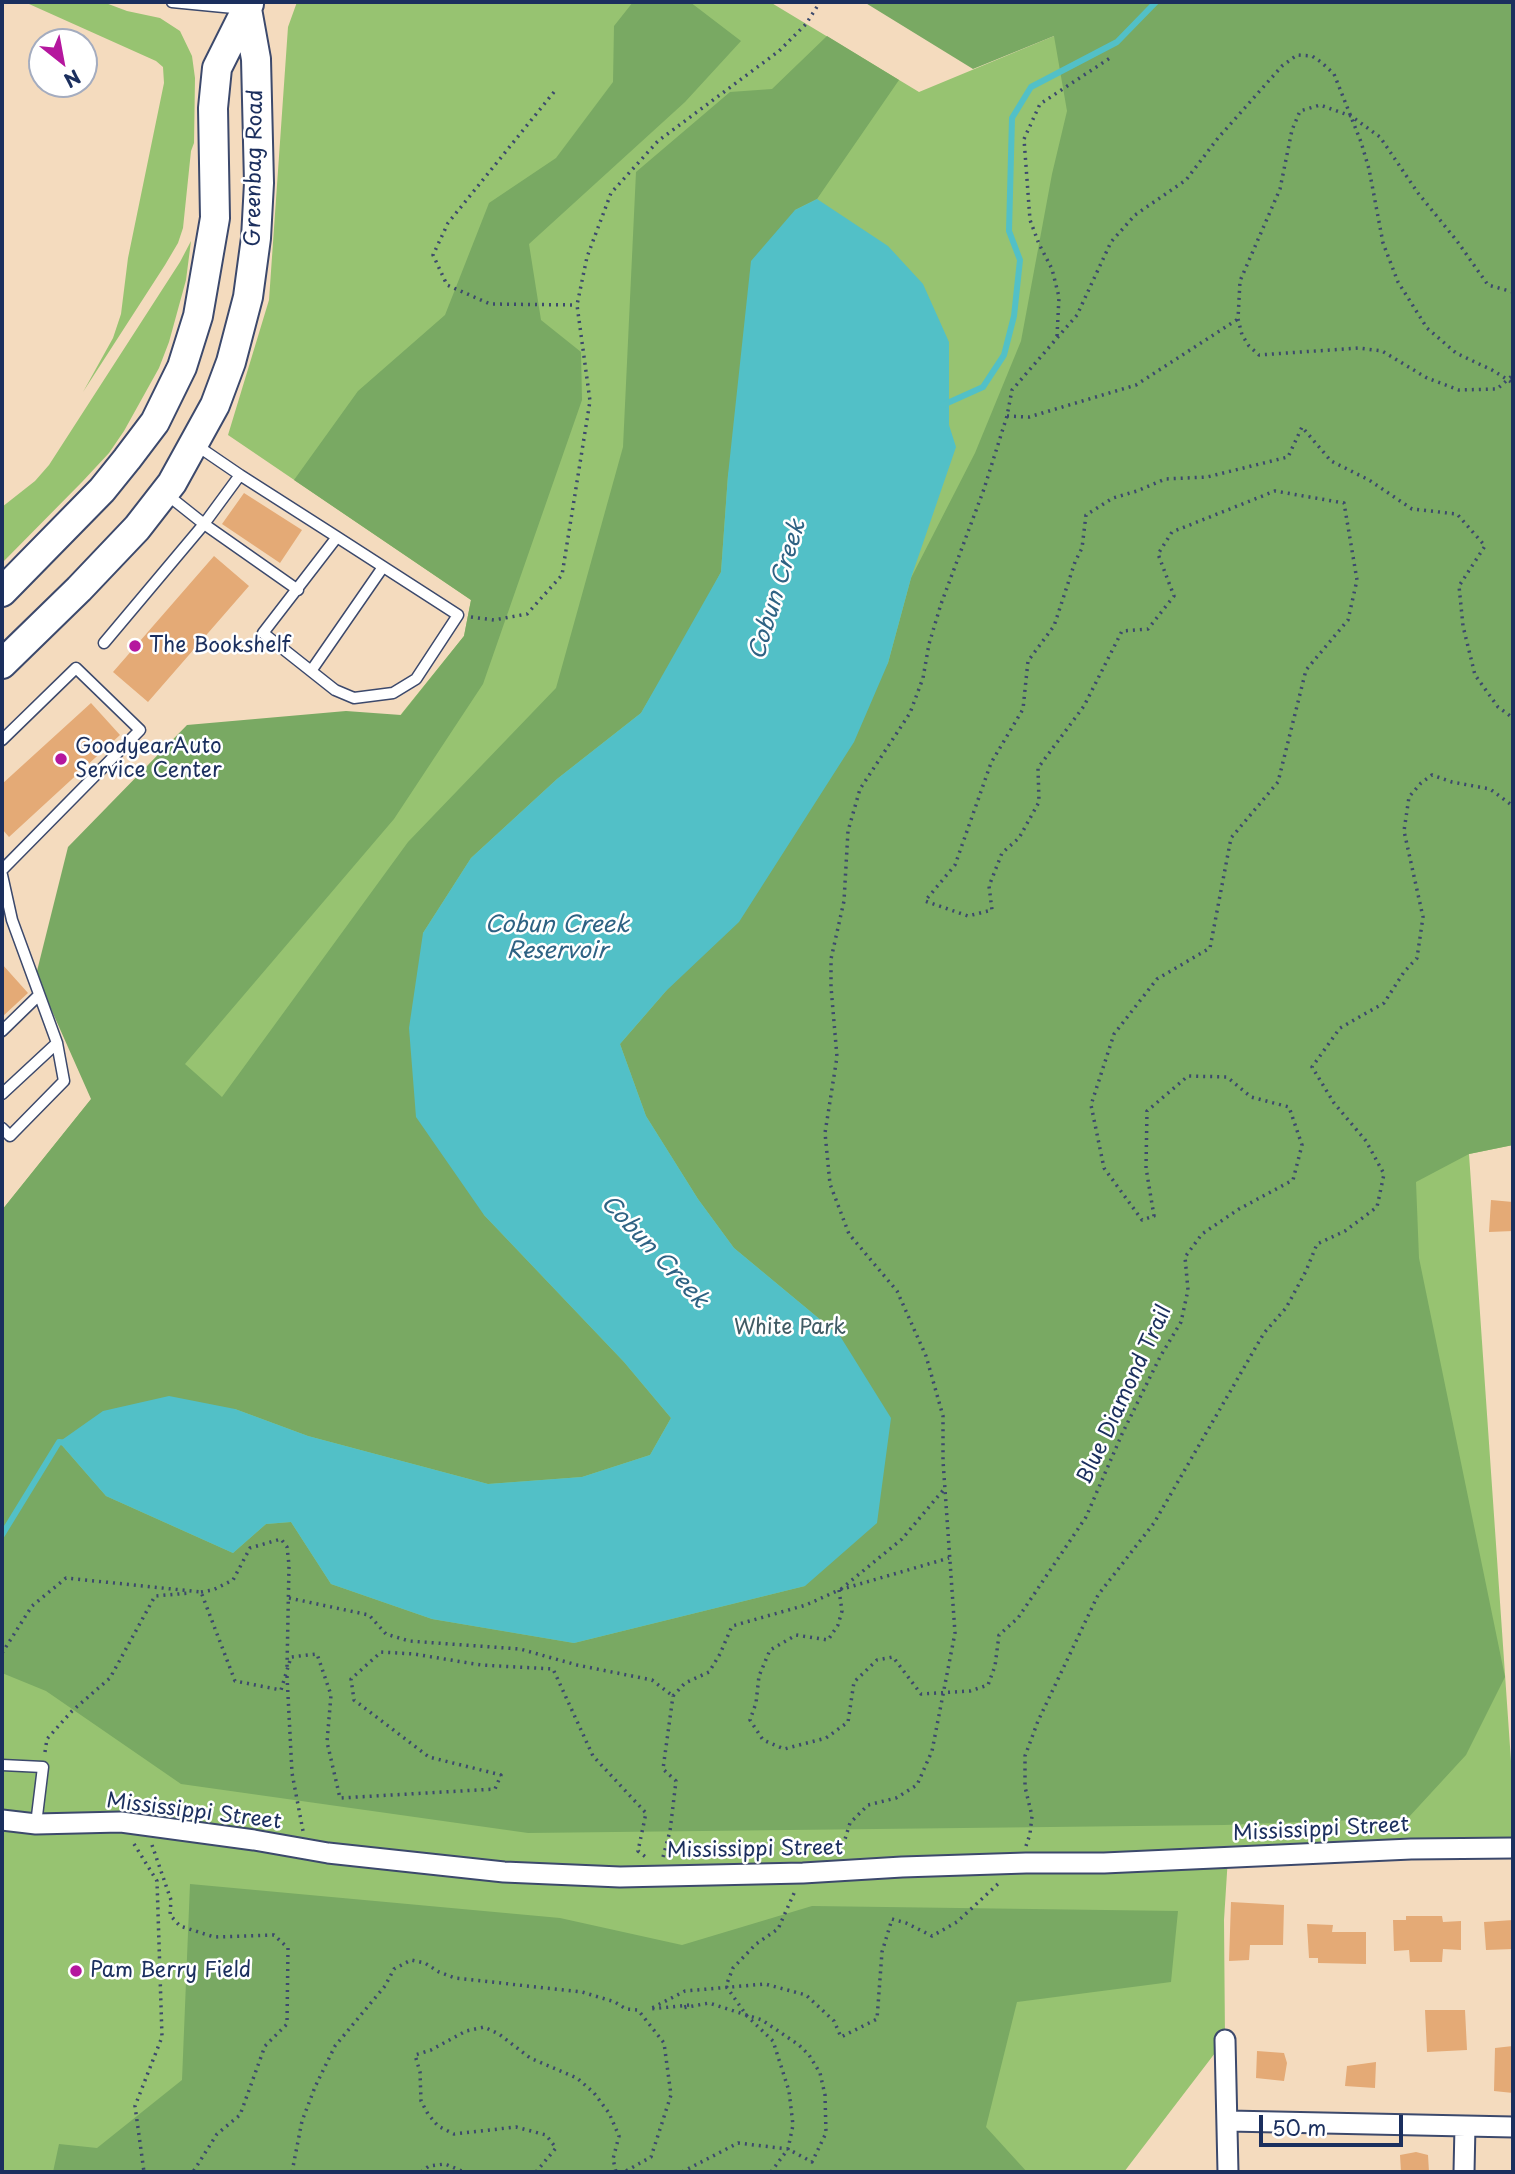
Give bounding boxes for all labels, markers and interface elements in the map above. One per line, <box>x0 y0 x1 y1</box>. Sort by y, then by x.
north arrow <box>28 28 98 98</box>
text: N <box>59 63 86 95</box>
street label: Greenbag Road <box>241 89 269 247</box>
water label: Cobun Creek <box>744 517 812 663</box>
place label: The Bookshelf <box>149 633 290 659</box>
marker: The Bookshelf <box>127 638 143 654</box>
place label: GoodyearAuto Service Center <box>75 734 222 784</box>
marker: GoodyearAuto Service Center <box>53 751 69 767</box>
water label: Cobun Creek Reservoir <box>485 912 629 966</box>
water label: Cobun Creek <box>595 1190 713 1314</box>
street label: Blue Diamond Trail <box>1072 1301 1178 1489</box>
park label: White Park <box>734 1315 846 1341</box>
street label: Mississippi Street <box>105 1789 283 1835</box>
street label: Mississippi Street <box>1232 1813 1410 1847</box>
street label: Mississippi Street <box>667 1836 843 1864</box>
place label: Pam Berry Field <box>90 1958 251 1984</box>
marker: Pam Berry Field <box>68 1963 84 1979</box>
scale bar <box>1263 2100 1406 2144</box>
text: 50 m <box>1272 2111 1326 2143</box>

